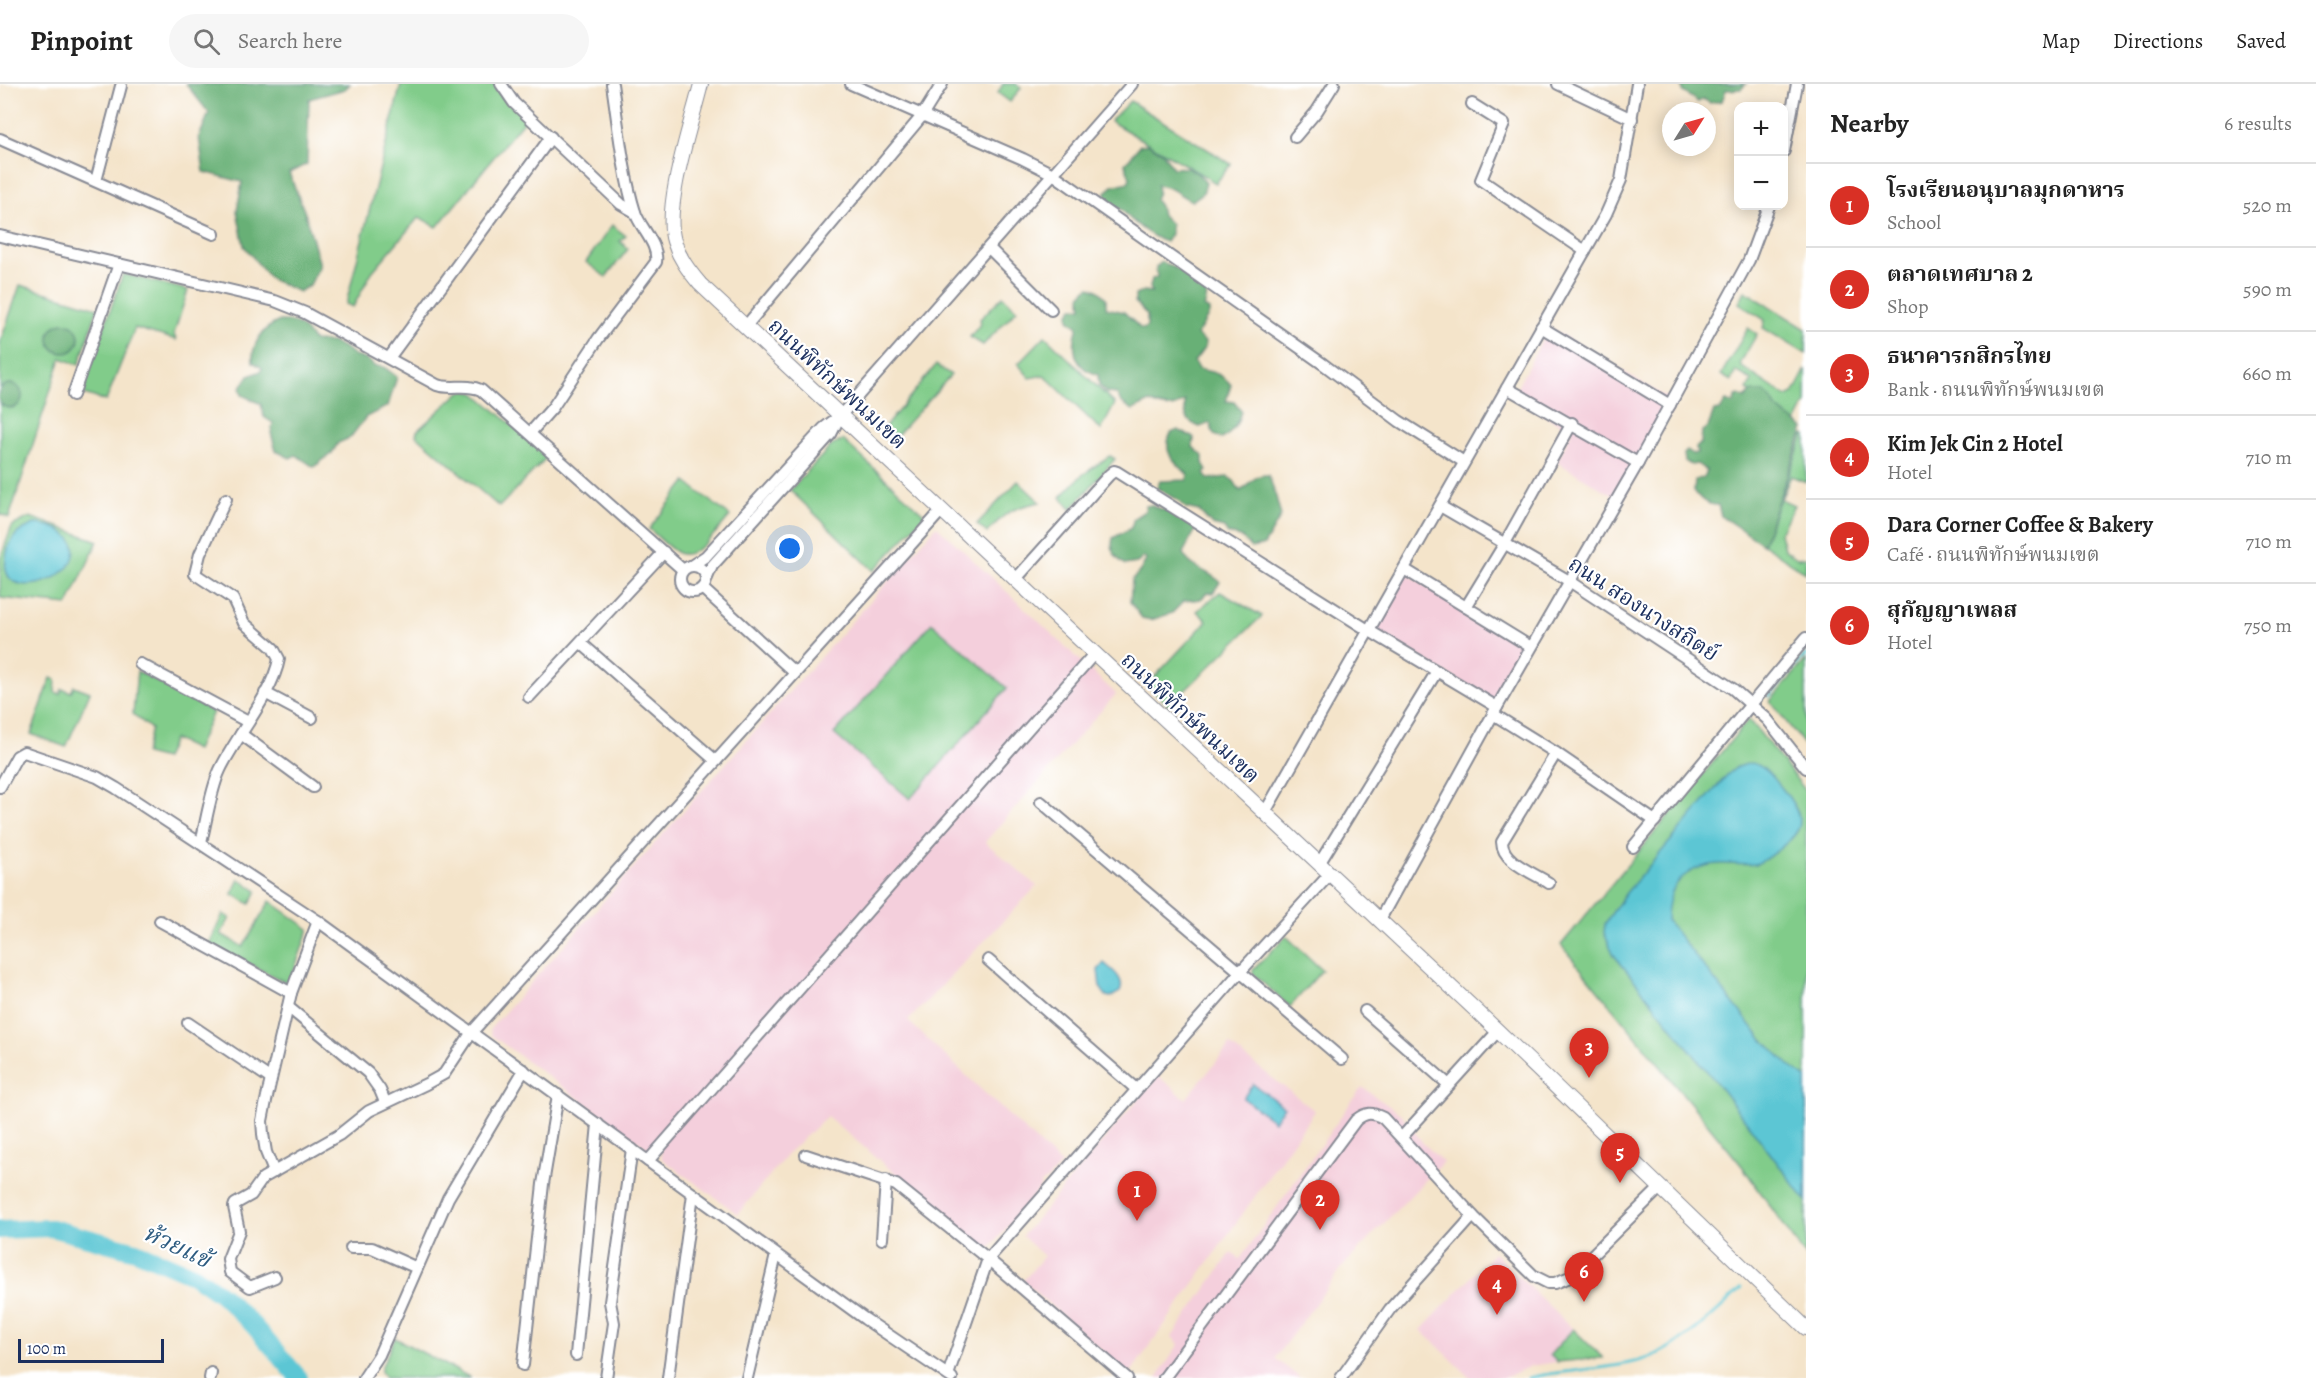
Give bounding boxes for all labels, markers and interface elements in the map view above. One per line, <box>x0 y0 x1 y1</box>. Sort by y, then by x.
search box <box>169 14 589 68</box>
text: Pinpoint <box>30 22 133 60</box>
icon: search <box>190 25 223 58</box>
text: Search here <box>238 26 342 56</box>
text: Map <box>2042 27 2080 55</box>
text: Directions <box>2113 27 2203 55</box>
text: Saved <box>2236 27 2286 55</box>
north arrow <box>1662 102 1716 156</box>
map controls <box>1734 102 1788 210</box>
button: + <box>1734 102 1788 156</box>
text: Nearby <box>1830 106 1909 141</box>
text: 6 results <box>2224 110 2292 137</box>
button: − <box>1734 156 1788 210</box>
text: โรงเรียนอนุบาลมุกดาหาร <box>1887 175 2125 205</box>
text: 1 <box>1846 192 1853 219</box>
text: 520 m <box>2243 192 2292 219</box>
text: School <box>1887 209 1941 236</box>
text: ตลาดเทศบาล 2 <box>1887 259 2033 289</box>
text: 2 <box>1845 276 1854 303</box>
text: 590 m <box>2243 276 2292 303</box>
text: Shop <box>1887 293 1929 320</box>
street label: ถนนพิทักษ์พนมเขต <box>761 311 913 456</box>
text: ธนาคารกสิกรไทย <box>1887 341 2052 371</box>
text: 3 <box>1845 360 1854 387</box>
text: 660 m <box>2242 360 2292 387</box>
text: Bank · ถนนพิทักษ์พนมเขต <box>1887 376 2105 403</box>
text: Kim Jek Cin 2 Hotel <box>1887 429 2063 459</box>
text: 4 <box>1845 444 1854 471</box>
text: 710 m <box>2246 444 2292 471</box>
text: Hotel <box>1887 459 1932 486</box>
text: Dara Corner Coffee & Bakery <box>1887 510 2153 540</box>
text: 5 <box>1845 528 1854 555</box>
text: 710 m <box>2246 528 2292 555</box>
your location <box>775 534 804 563</box>
text: Café · ถนนพิทักษ์พนมเขต <box>1887 541 2100 568</box>
street label: ถนน สองนางสถิตย์ <box>1562 549 1724 669</box>
text: สุกัญญาเพลส <box>1887 595 2017 625</box>
text: 6 <box>1845 612 1854 639</box>
text: 750 m <box>2244 612 2292 639</box>
text: Hotel <box>1887 629 1932 656</box>
street label: ถนนพิทักษ์พนมเขต <box>1114 645 1266 790</box>
pin: 3 <box>1570 1028 1608 1078</box>
pin: 5 <box>1600 1134 1640 1183</box>
pin: 1 <box>1118 1172 1156 1221</box>
pin: 2 <box>1300 1180 1340 1230</box>
water label: ห้วยแข้ <box>138 1217 220 1277</box>
pin: 6 <box>1564 1252 1604 1302</box>
pin: 4 <box>1478 1266 1516 1315</box>
scale bar <box>18 1336 164 1364</box>
text: 100 m <box>27 1338 66 1360</box>

